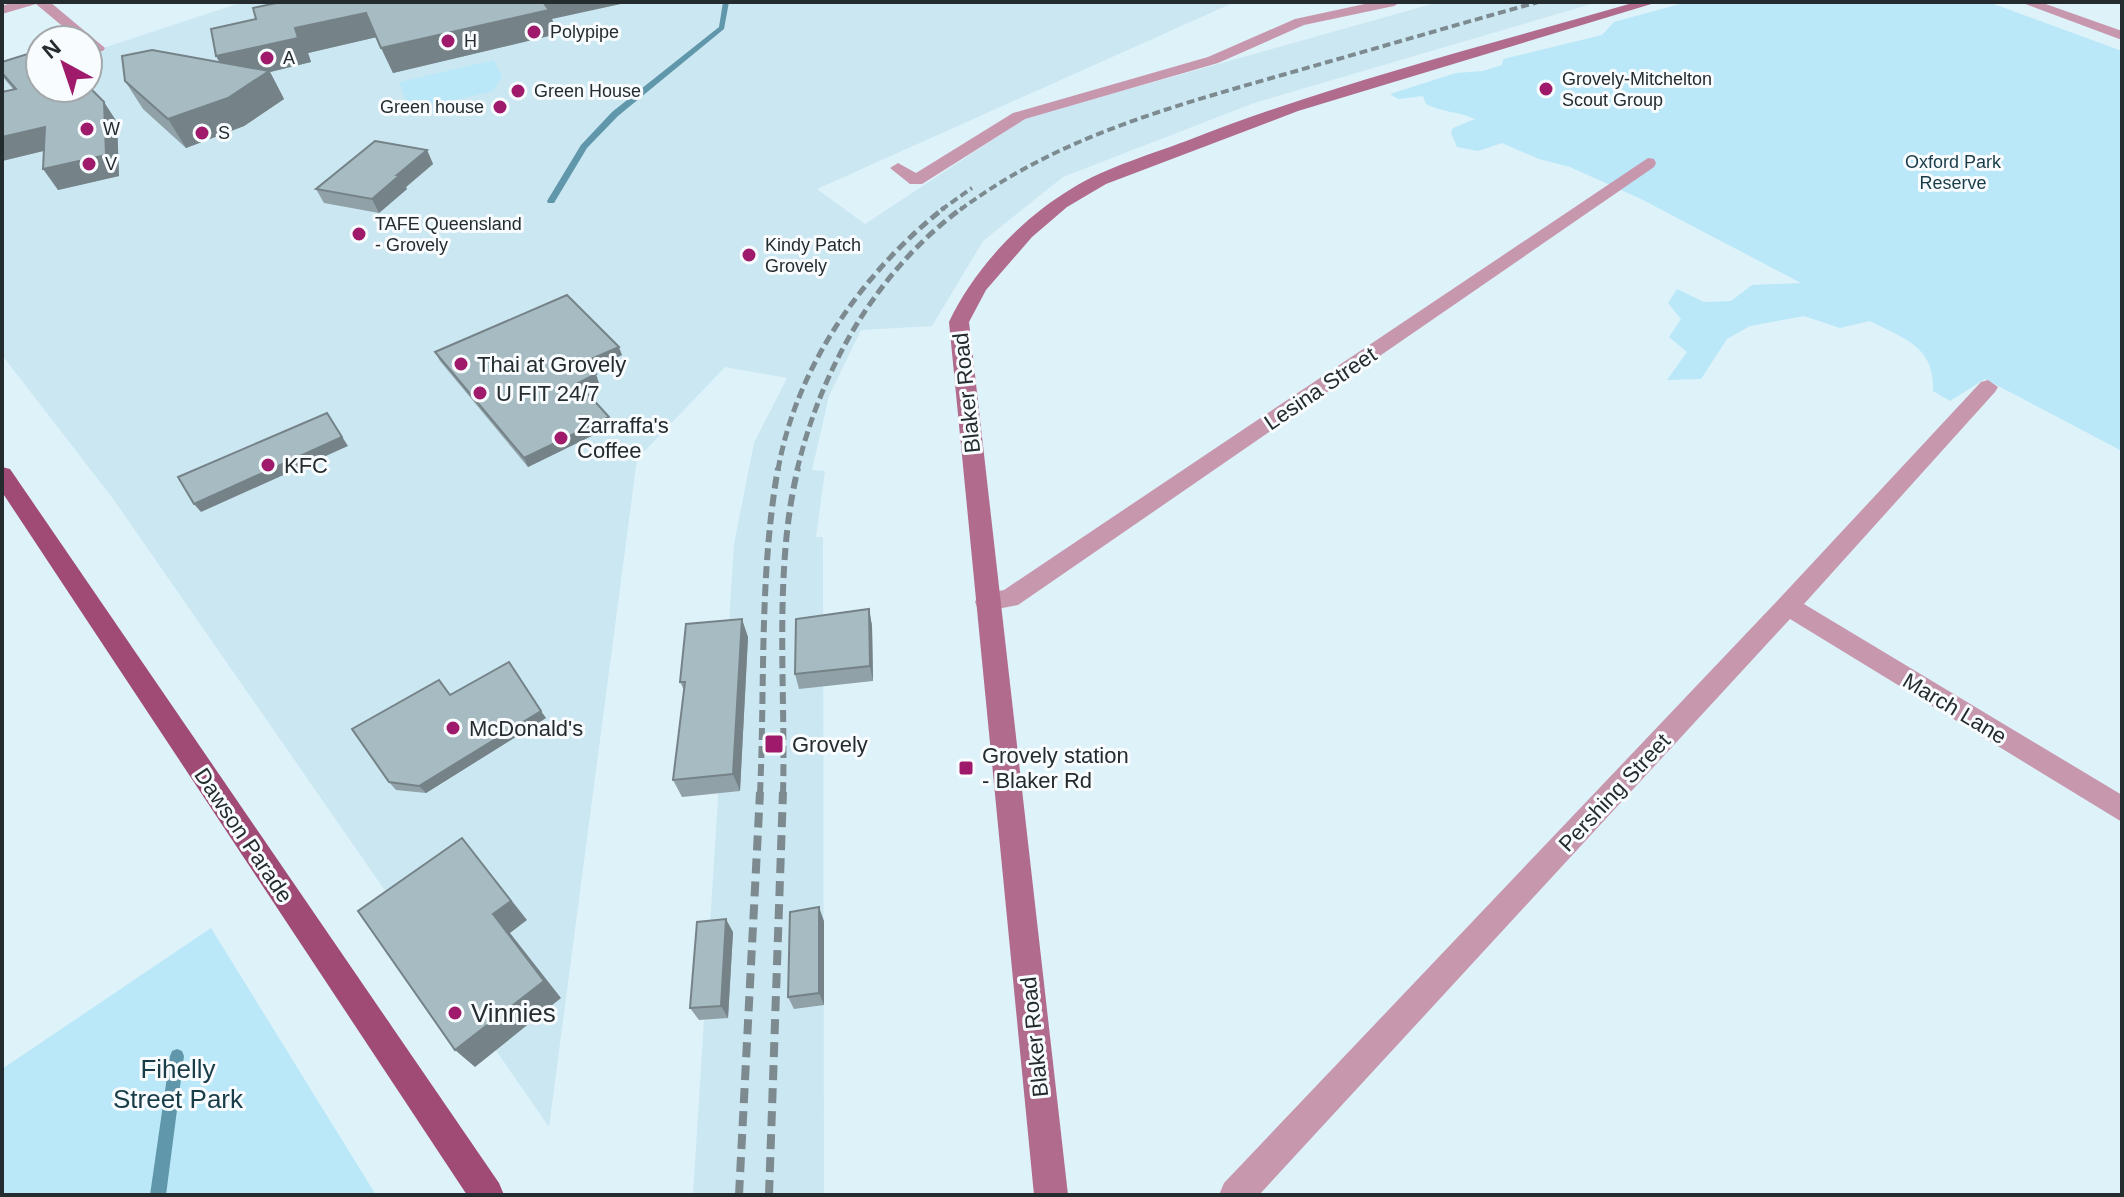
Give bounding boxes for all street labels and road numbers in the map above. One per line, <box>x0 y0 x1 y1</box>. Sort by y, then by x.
street label: Blaker Road <box>948 331 985 454</box>
street label: Lesina Street <box>1260 342 1381 435</box>
street label: March Lane <box>1899 668 2011 749</box>
street label: Pershing Street <box>1554 728 1675 856</box>
street label: Dawson Parade <box>189 763 298 907</box>
street label: Blaker Road <box>1016 975 1053 1098</box>

